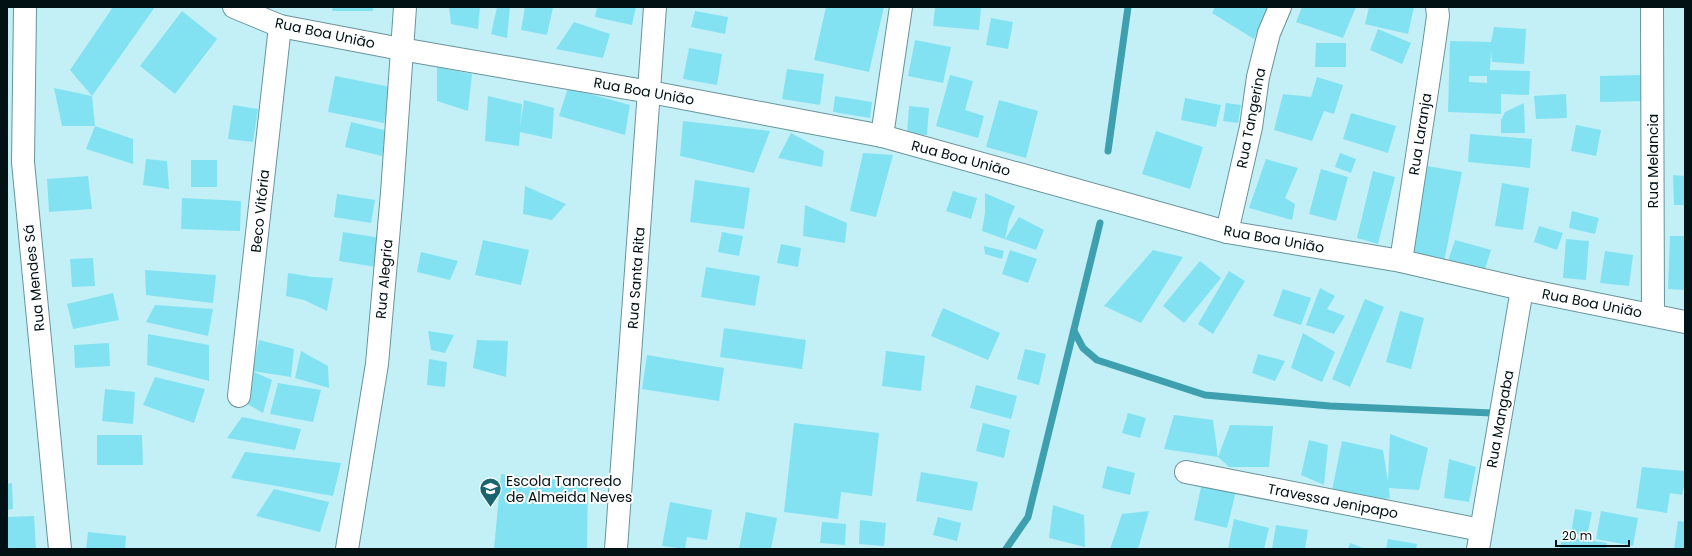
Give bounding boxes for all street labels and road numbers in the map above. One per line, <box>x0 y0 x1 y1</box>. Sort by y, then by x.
street label: Rua Boa União <box>273 13 377 53</box>
street label: Rua Tangerina <box>1231 66 1271 170</box>
street label: Rua Boa União <box>592 72 696 110</box>
street label: Rua Laranja <box>1404 92 1436 176</box>
street label: Rua Melancia <box>1643 114 1663 208</box>
street label: Rua Boa União <box>909 135 1013 181</box>
street label: Beco Vitória <box>246 168 274 254</box>
street label: Rua Boa União <box>1222 220 1326 258</box>
street label: Rua Mendes Sá <box>18 224 50 332</box>
street label: Rua Santa Rita <box>622 226 650 330</box>
street label: Rua Alegria <box>371 238 397 320</box>
street label: Rua Boa União <box>1540 283 1644 323</box>
street label: Rua Mangaba <box>1482 369 1518 469</box>
street label: Travessa Jenipapo <box>1266 479 1400 523</box>

